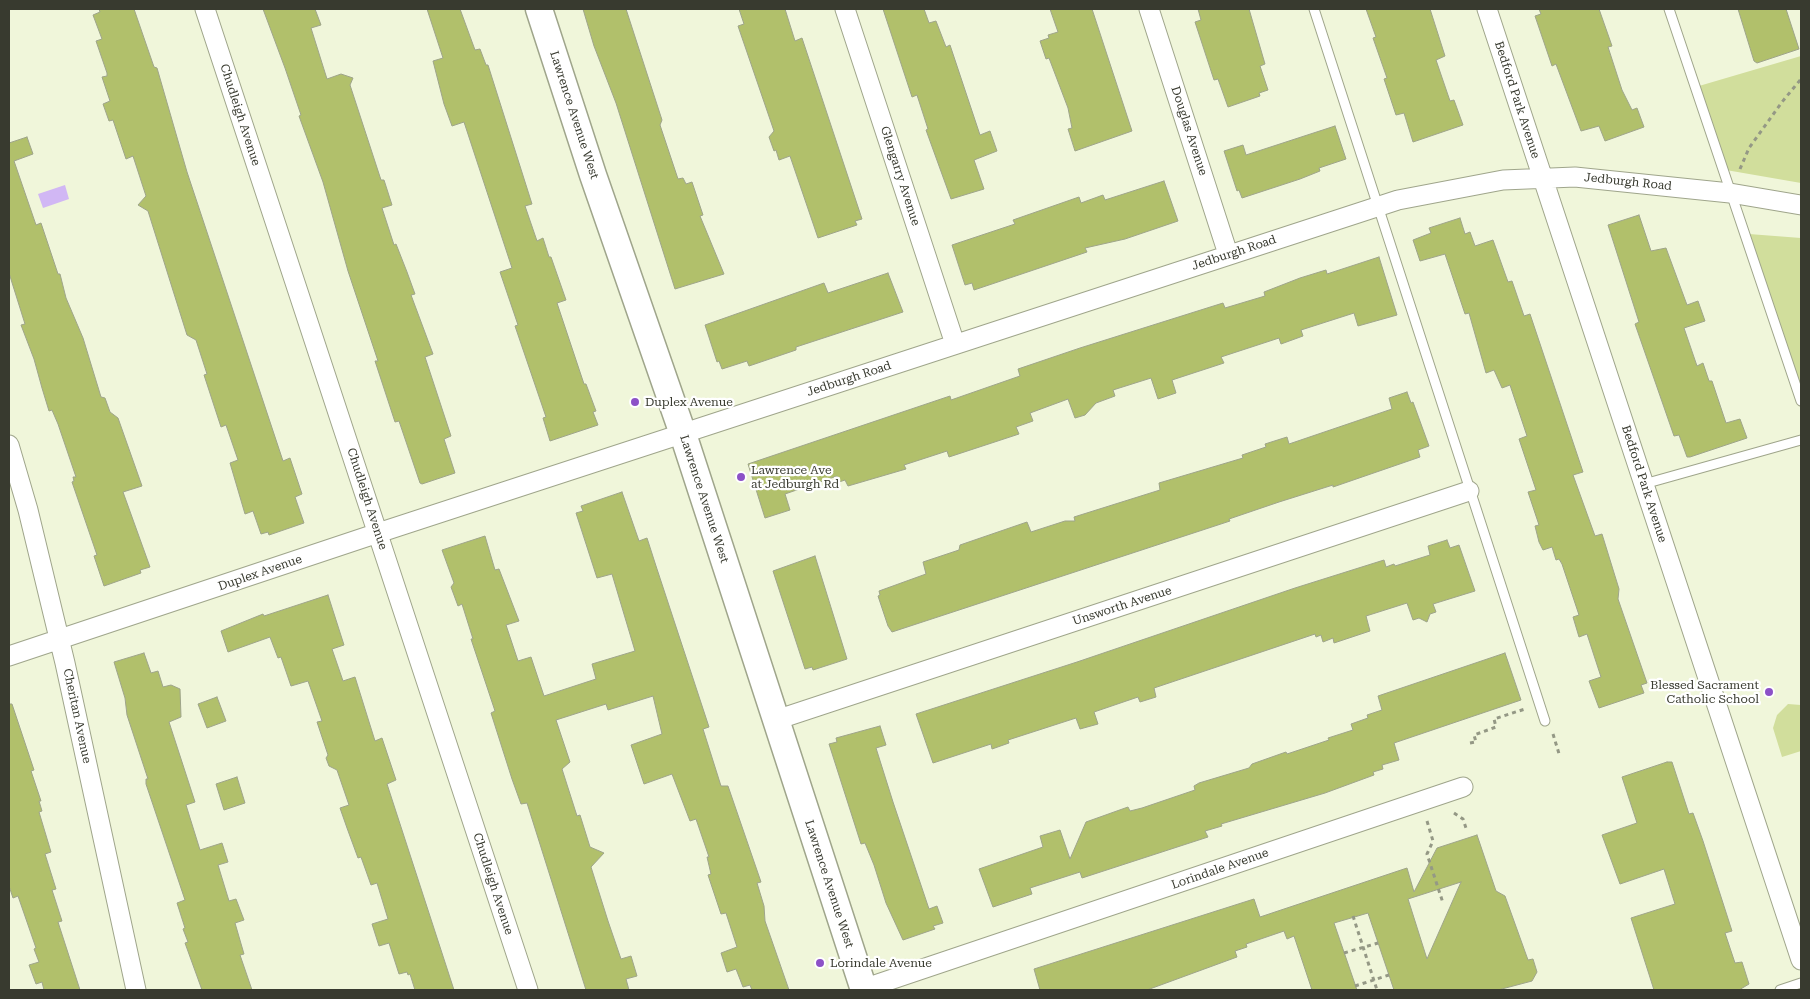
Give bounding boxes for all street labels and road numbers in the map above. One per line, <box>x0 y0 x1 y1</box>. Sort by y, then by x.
street label: Bedford Park Avenue <box>1491 40 1543 160</box>
street label: Lawrence Avenue West <box>546 49 602 181</box>
street label: Chudleigh Avenue <box>217 62 263 168</box>
street label: Douglas Avenue <box>1168 85 1210 177</box>
street label: Glengarry Avenue <box>877 124 923 228</box>
street label: Jedburgh Road <box>1583 170 1673 194</box>
street label: Jedburgh Road <box>1190 233 1278 273</box>
street label: Jedburgh Road <box>805 359 893 399</box>
street label: Bedford Park Avenue <box>1618 424 1670 544</box>
street label: Lawrence Avenue West <box>676 433 732 565</box>
street label: Chudleigh Avenue <box>344 446 390 552</box>
street label: Duplex Avenue <box>216 552 304 594</box>
street label: Unsworth Avenue <box>1071 583 1173 629</box>
street label: Cheritan Avenue <box>60 667 94 765</box>
street label: Lawrence Avenue West <box>801 818 857 950</box>
street label: Chudleigh Avenue <box>470 831 516 937</box>
street label: Lorindale Avenue <box>1169 846 1271 892</box>

